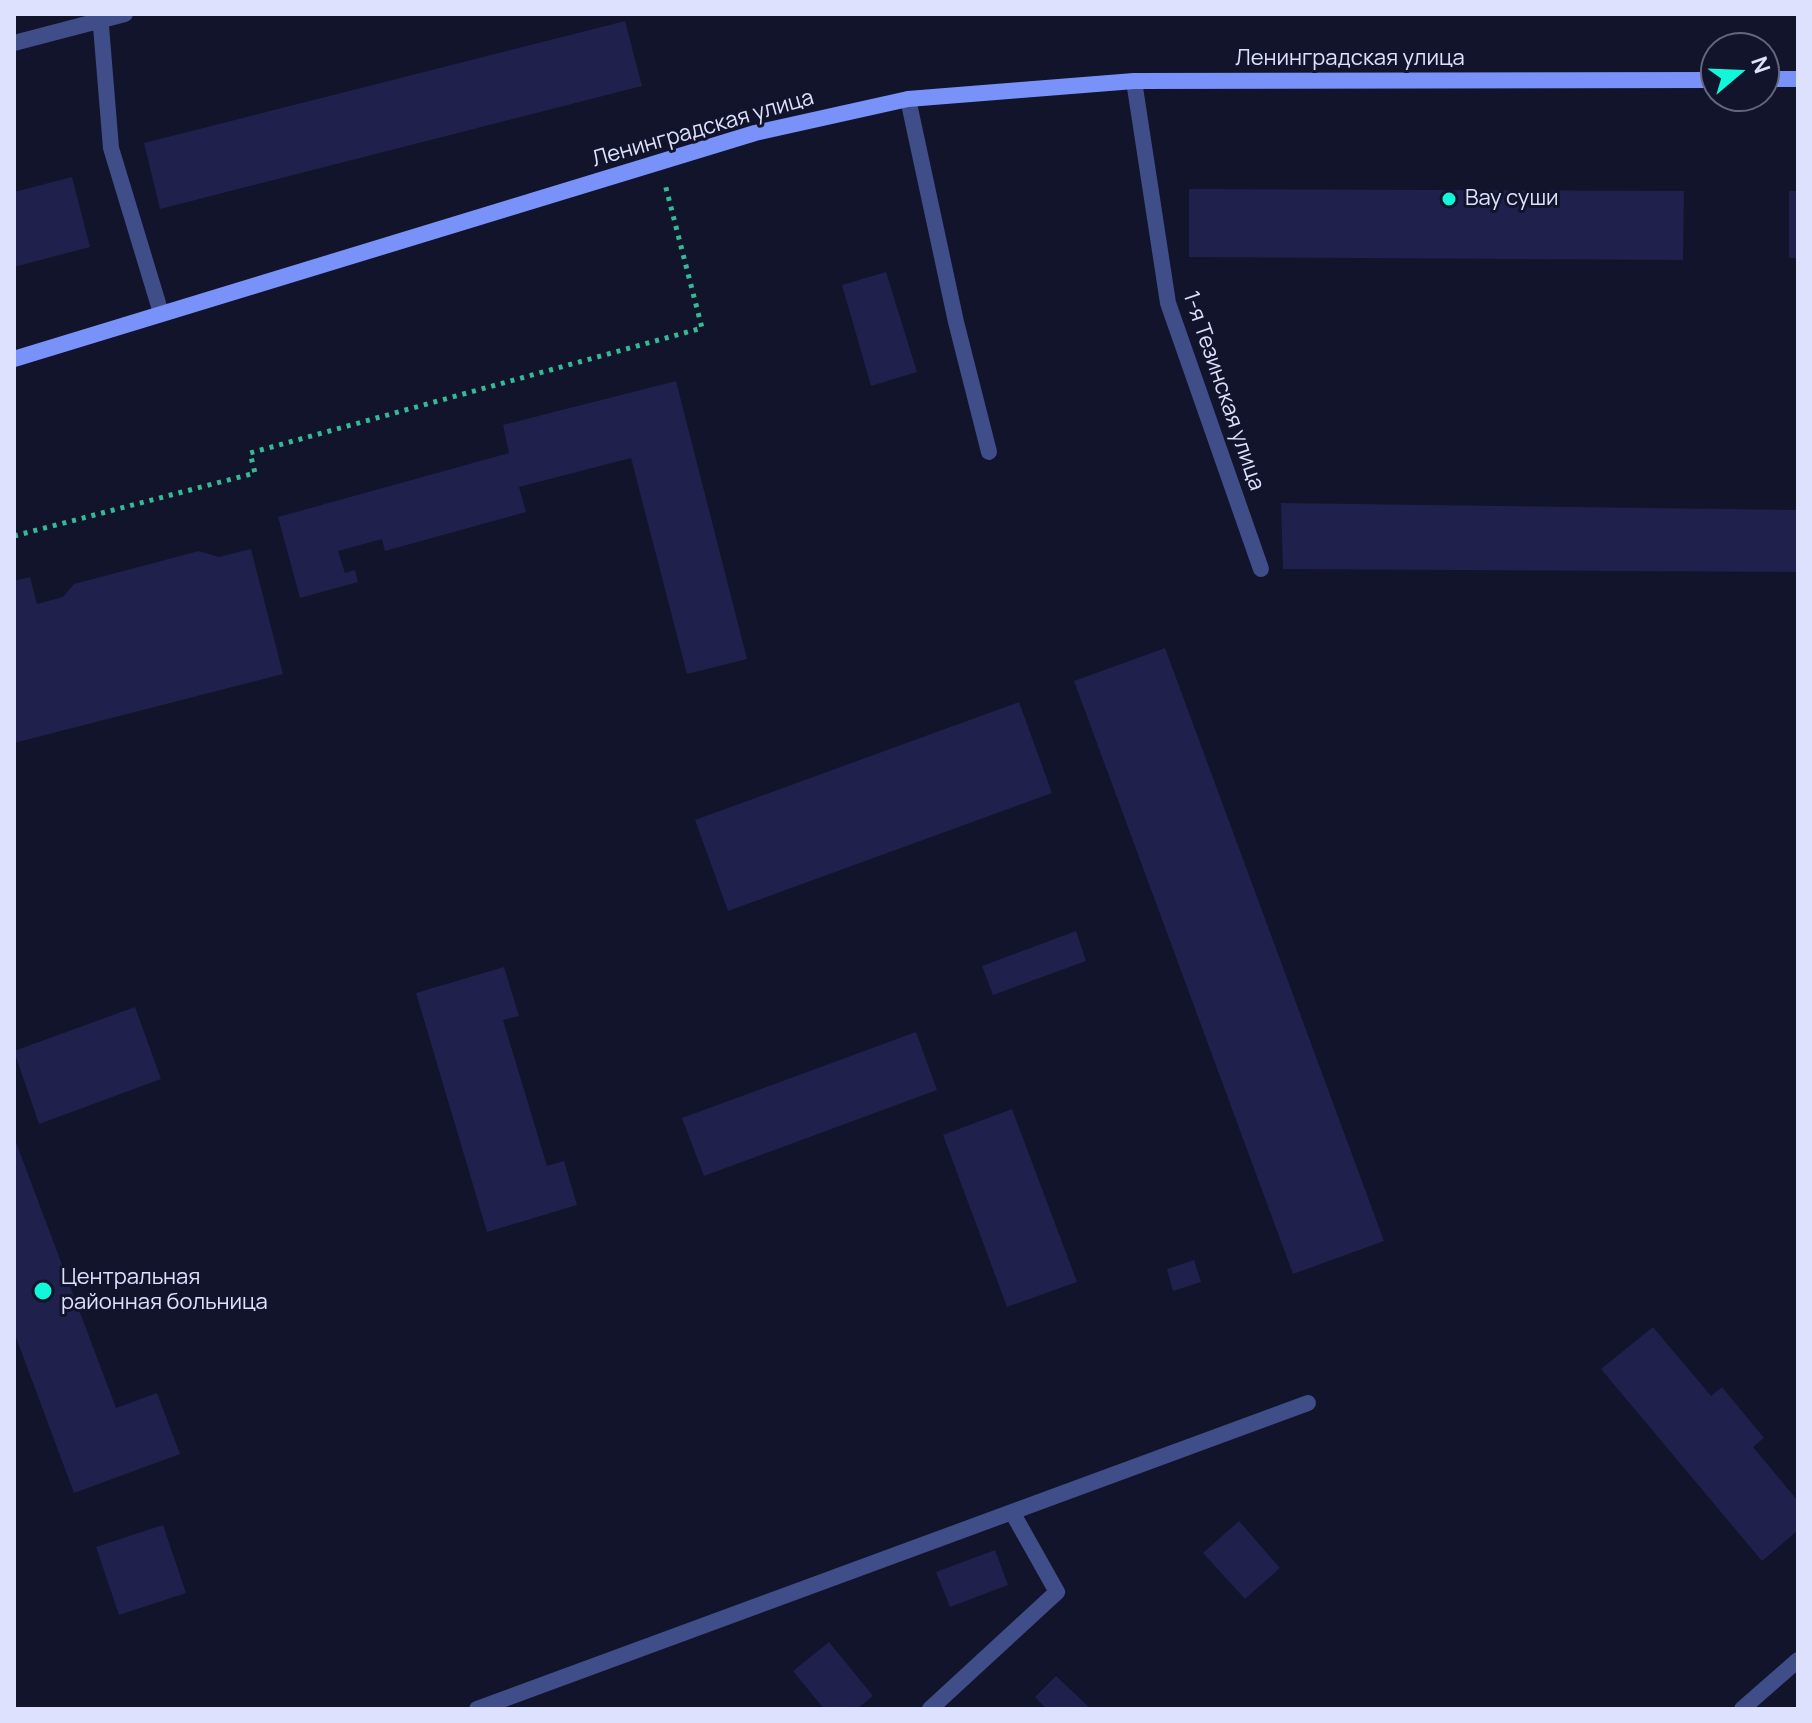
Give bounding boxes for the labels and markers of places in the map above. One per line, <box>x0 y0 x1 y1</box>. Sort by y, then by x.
place label: Вау суши <box>1465 186 1559 212</box>
marker: Вау суши <box>1440 190 1458 208</box>
place label: Центральная районная больница <box>61 1265 268 1316</box>
marker: Центральная районная больница <box>32 1280 54 1302</box>

